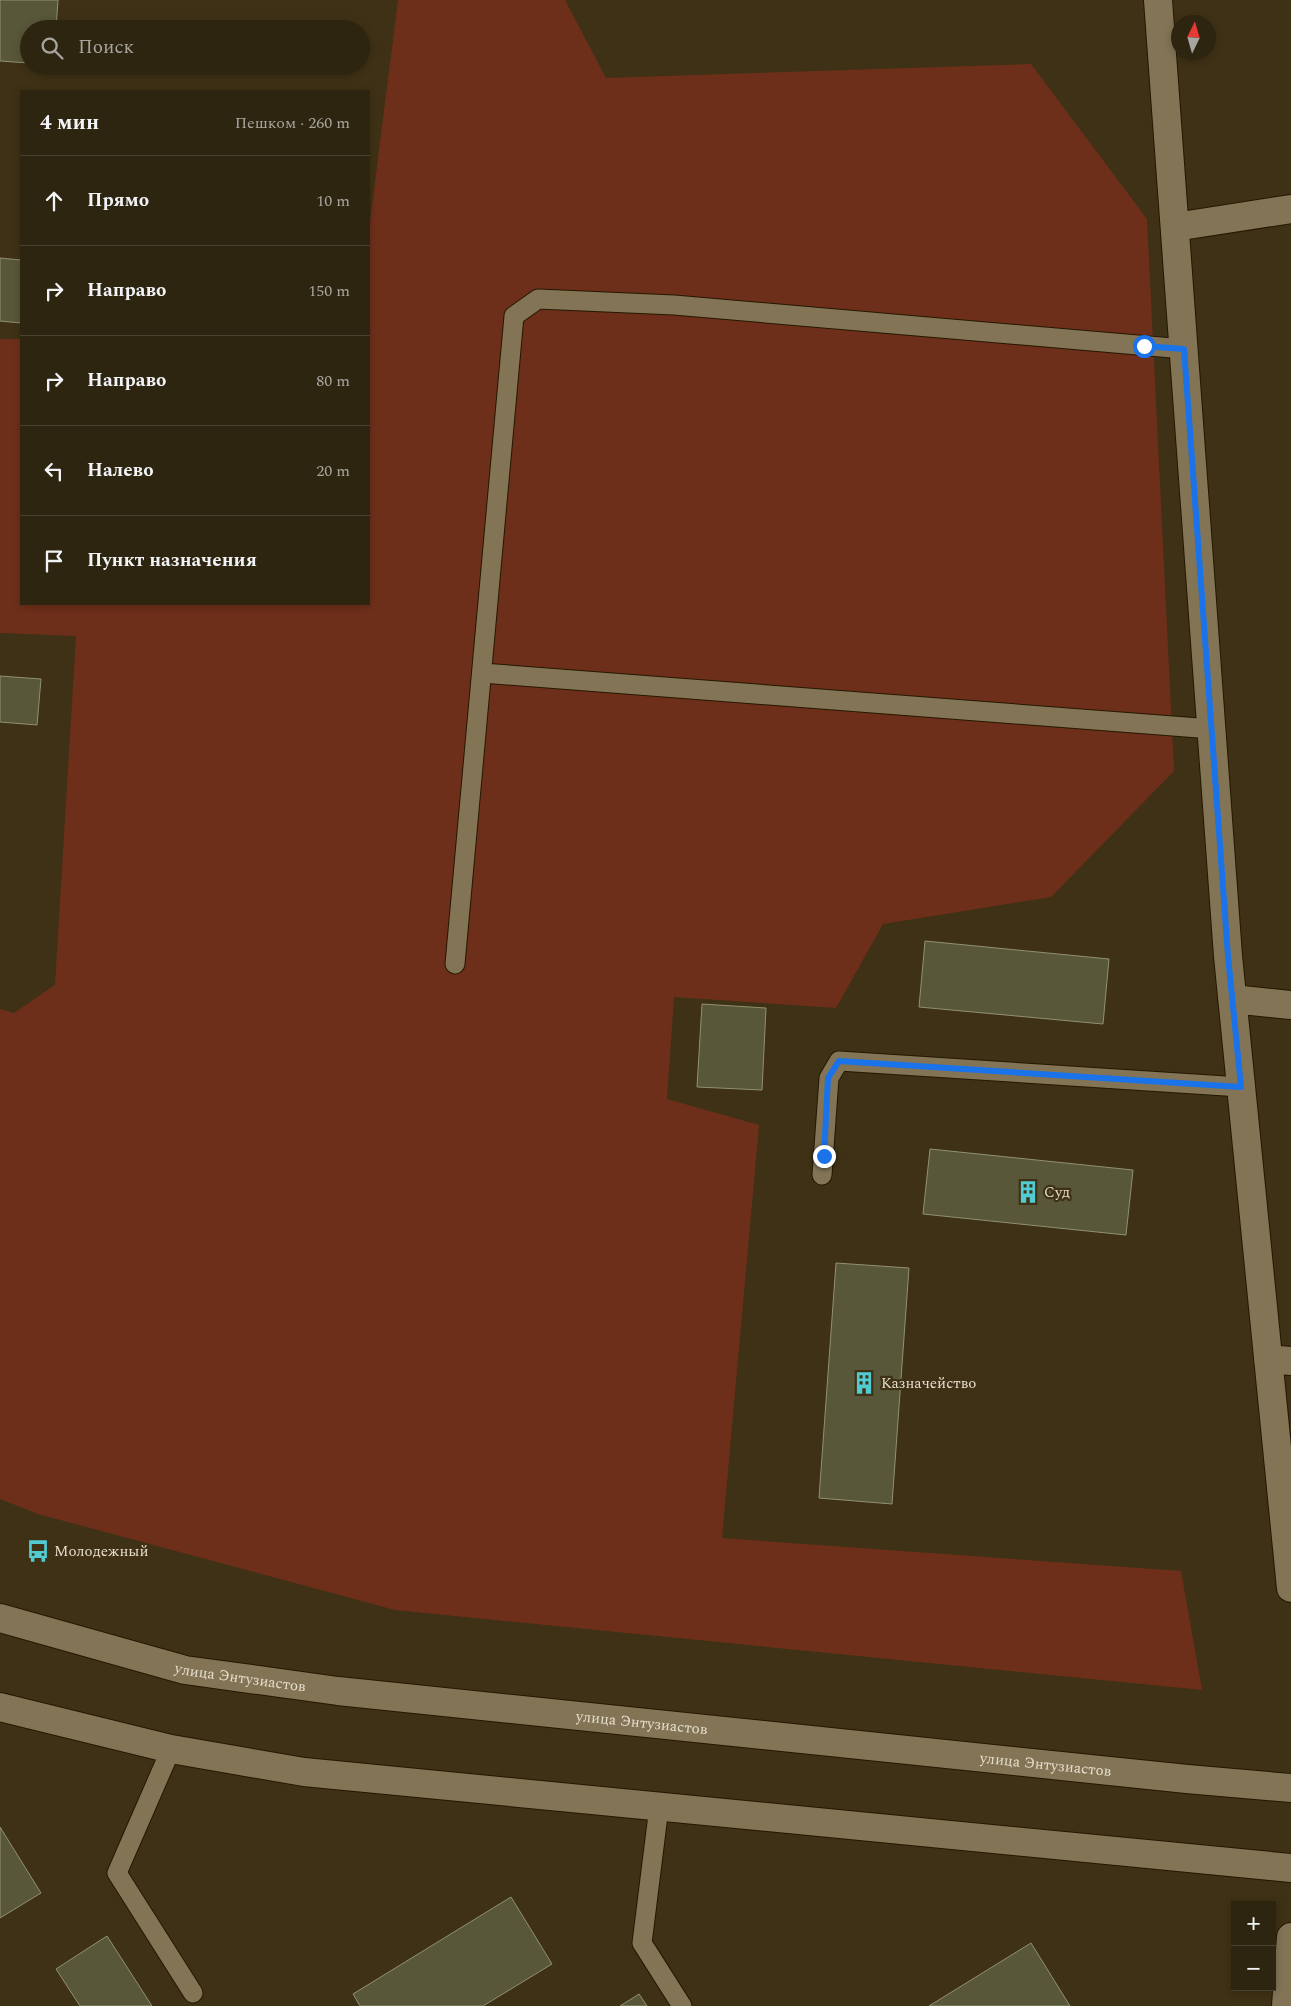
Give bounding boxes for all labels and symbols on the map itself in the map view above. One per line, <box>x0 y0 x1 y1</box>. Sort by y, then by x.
north arrow <box>1171 15 1216 60</box>
route start <box>1133 335 1156 358</box>
route end <box>813 1145 836 1168</box>
building icon: Суд <box>1015 1179 1041 1205</box>
place label: Суд <box>1044 1181 1070 1204</box>
building icon: Казначейство <box>851 1370 877 1396</box>
place label: Казначейство <box>881 1372 976 1395</box>
bus stop icon: Молодежный <box>25 1538 51 1564</box>
place label: Молодежный <box>54 1540 148 1563</box>
street label: улица Энтузиастов <box>171 1656 308 1699</box>
street label: улица Энтузиастов <box>574 1705 709 1741</box>
street label: улица Энтузиастов <box>978 1746 1113 1783</box>

